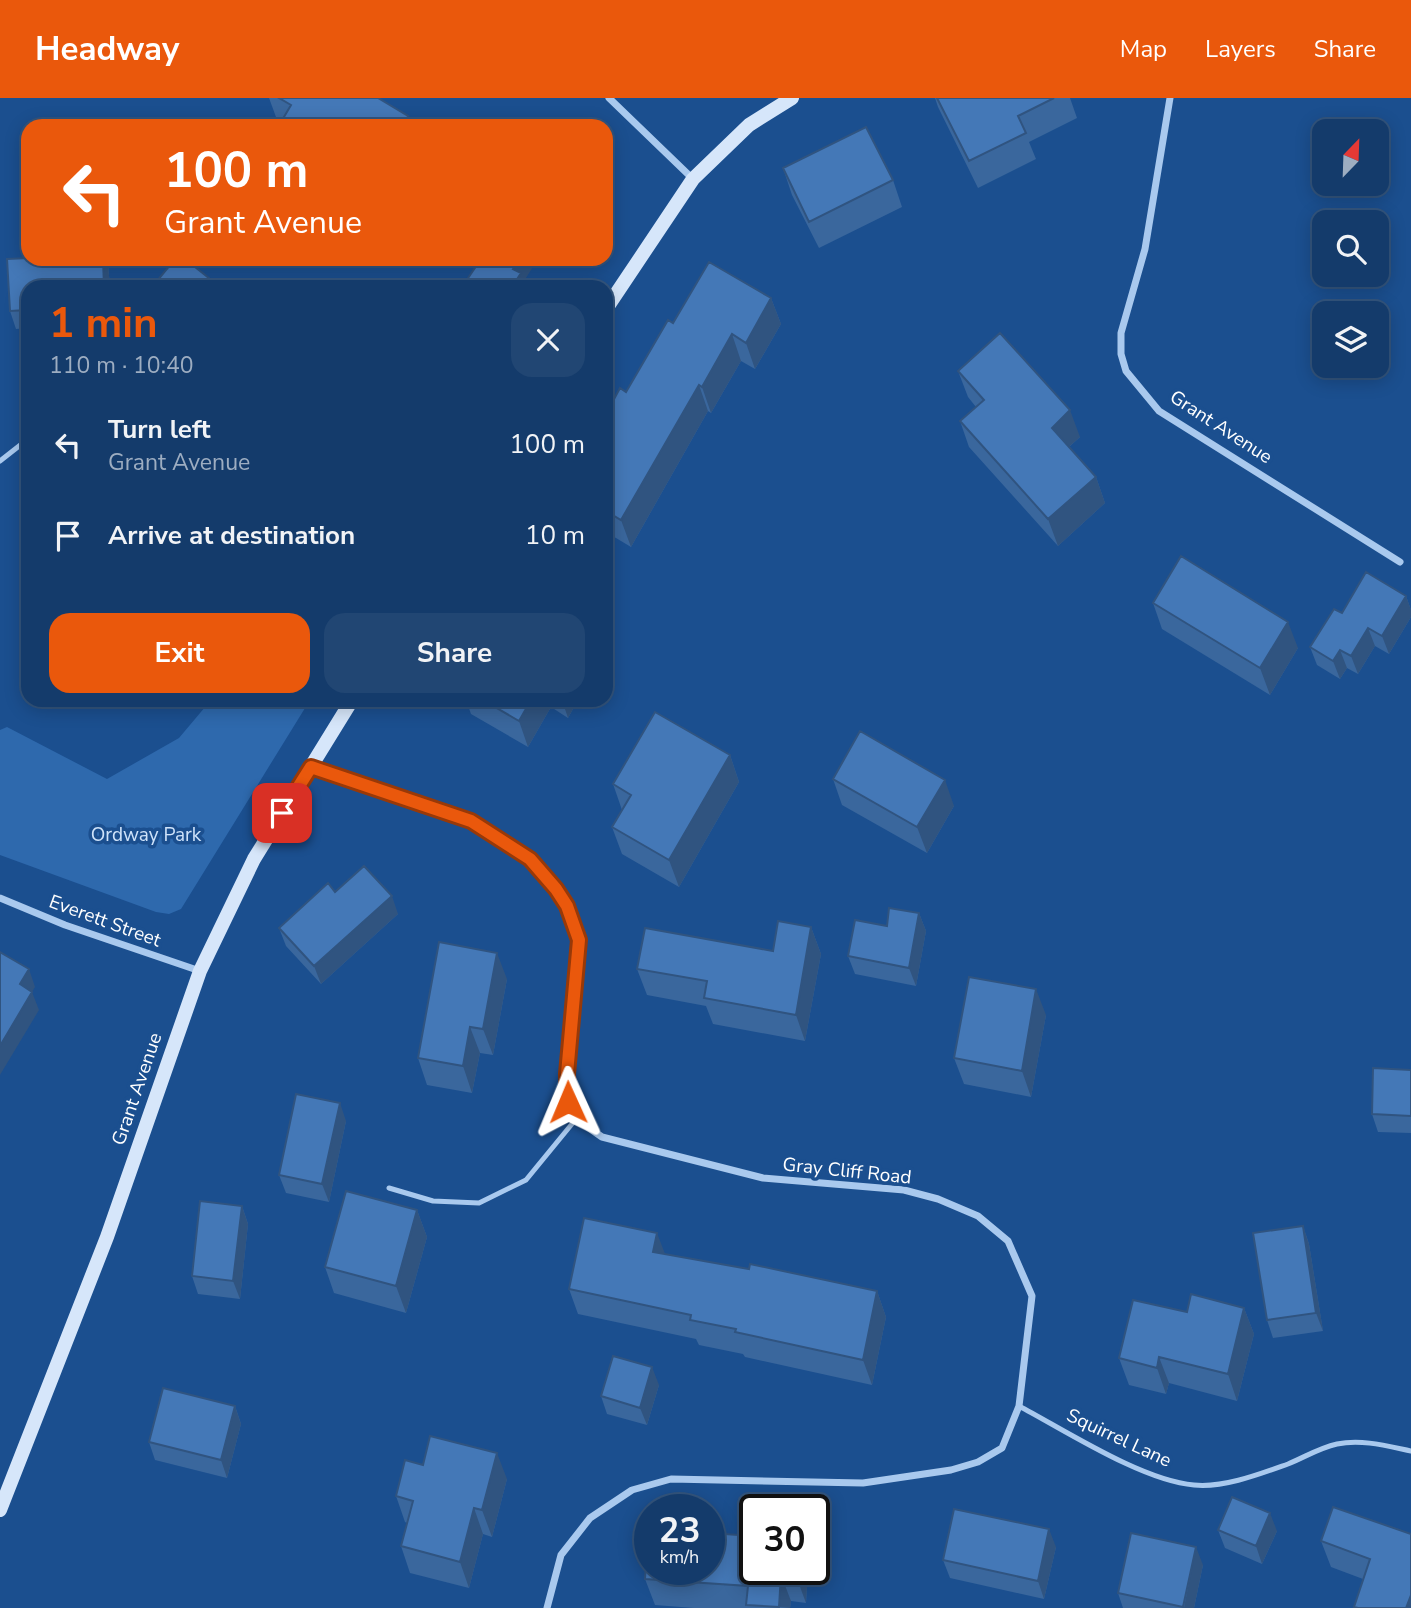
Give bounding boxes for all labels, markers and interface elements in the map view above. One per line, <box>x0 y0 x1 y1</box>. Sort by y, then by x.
text: Headway <box>35 27 179 72</box>
text: Map <box>1120 33 1167 65</box>
text: Layers <box>1205 33 1276 65</box>
text: Share <box>1314 33 1376 65</box>
north arrow <box>1312 119 1390 196</box>
map controls <box>1312 119 1389 378</box>
text: 100 m <box>164 137 308 204</box>
icon: left <box>49 147 140 238</box>
text: Grant Avenue <box>164 201 362 244</box>
button: search <box>1312 210 1389 287</box>
text: 1 min <box>49 295 158 352</box>
button: layers <box>1312 301 1389 378</box>
button: close <box>511 303 585 377</box>
text: 110 m · 10:40 <box>49 350 194 381</box>
street label: Grant Avenue <box>1165 384 1277 470</box>
text: Turn left <box>108 412 211 447</box>
icon: left <box>49 426 87 464</box>
text: 100 m <box>509 427 585 462</box>
text: Grant Avenue <box>108 447 250 478</box>
icon: arrive <box>49 517 87 555</box>
text: Arrive at destination <box>108 518 355 553</box>
text: 10 m <box>525 518 585 553</box>
button: Exit <box>49 613 310 693</box>
button: Share <box>324 613 585 693</box>
pin <box>252 783 312 843</box>
icon: arrive <box>263 794 301 832</box>
park label: Ordway Park <box>91 822 202 848</box>
street label: Everett Street <box>45 889 165 953</box>
street label: Grant Avenue <box>106 1029 168 1149</box>
position arrow <box>531 1065 605 1139</box>
street label: Gray Cliff Road <box>781 1151 913 1191</box>
street label: Squirrel Lane <box>1062 1402 1176 1474</box>
speed limit sign: 30 <box>739 1494 830 1585</box>
text: 23 <box>658 1507 701 1554</box>
text: km/h <box>660 1545 699 1569</box>

